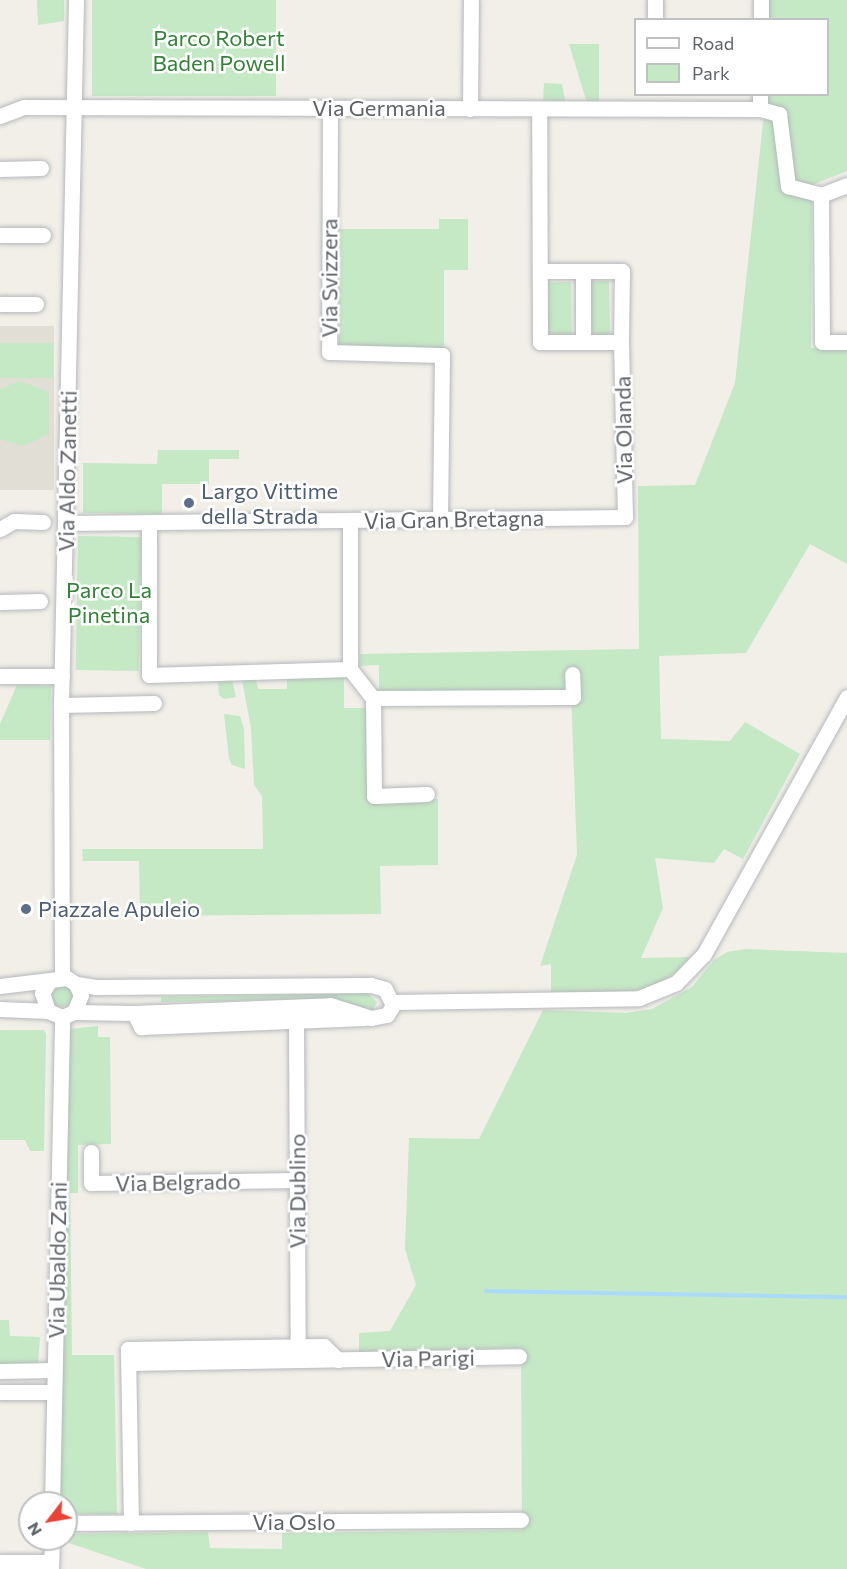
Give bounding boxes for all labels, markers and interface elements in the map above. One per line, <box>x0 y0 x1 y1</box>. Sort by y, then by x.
legend <box>634 18 829 96</box>
park label: Parco Robert Baden Powell <box>152 24 286 76</box>
text: Road <box>692 32 734 54</box>
text: Park <box>692 62 730 84</box>
street label: Via Germania <box>312 95 446 121</box>
street label: Via Svizzera <box>316 218 342 338</box>
street label: Via Olanda <box>609 376 637 484</box>
street label: Via Aldo Zanetti <box>52 390 82 552</box>
place label: Largo Vittime della Strada <box>201 477 338 528</box>
marker: Largo Vittime della Strada <box>182 496 196 510</box>
street label: Via Gran Bretagna <box>364 504 544 534</box>
park label: Parco La Pinetina <box>66 576 152 628</box>
place label: Piazzale Apuleio <box>38 896 200 922</box>
marker: Piazzale Apuleio <box>19 902 33 916</box>
street label: Via Dublino <box>284 1134 310 1248</box>
street label: Via Belgrado <box>115 1168 241 1196</box>
street label: Via Ubaldo Zani <box>42 1181 72 1339</box>
street label: Via Parigi <box>381 1344 475 1372</box>
north arrow <box>18 1491 78 1551</box>
street label: Via Oslo <box>252 1509 336 1535</box>
text: N <box>23 1519 45 1540</box>

